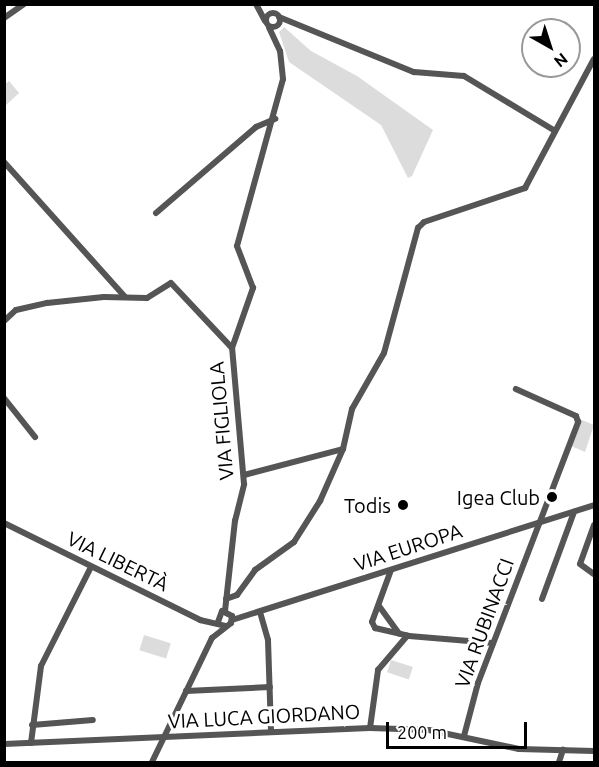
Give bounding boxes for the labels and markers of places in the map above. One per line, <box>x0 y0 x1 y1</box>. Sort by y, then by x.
place label: Igea Club <box>457 485 540 509</box>
marker: Igea Club <box>545 490 559 504</box>
place label: Todis <box>344 493 391 517</box>
marker: Todis <box>396 498 410 512</box>

